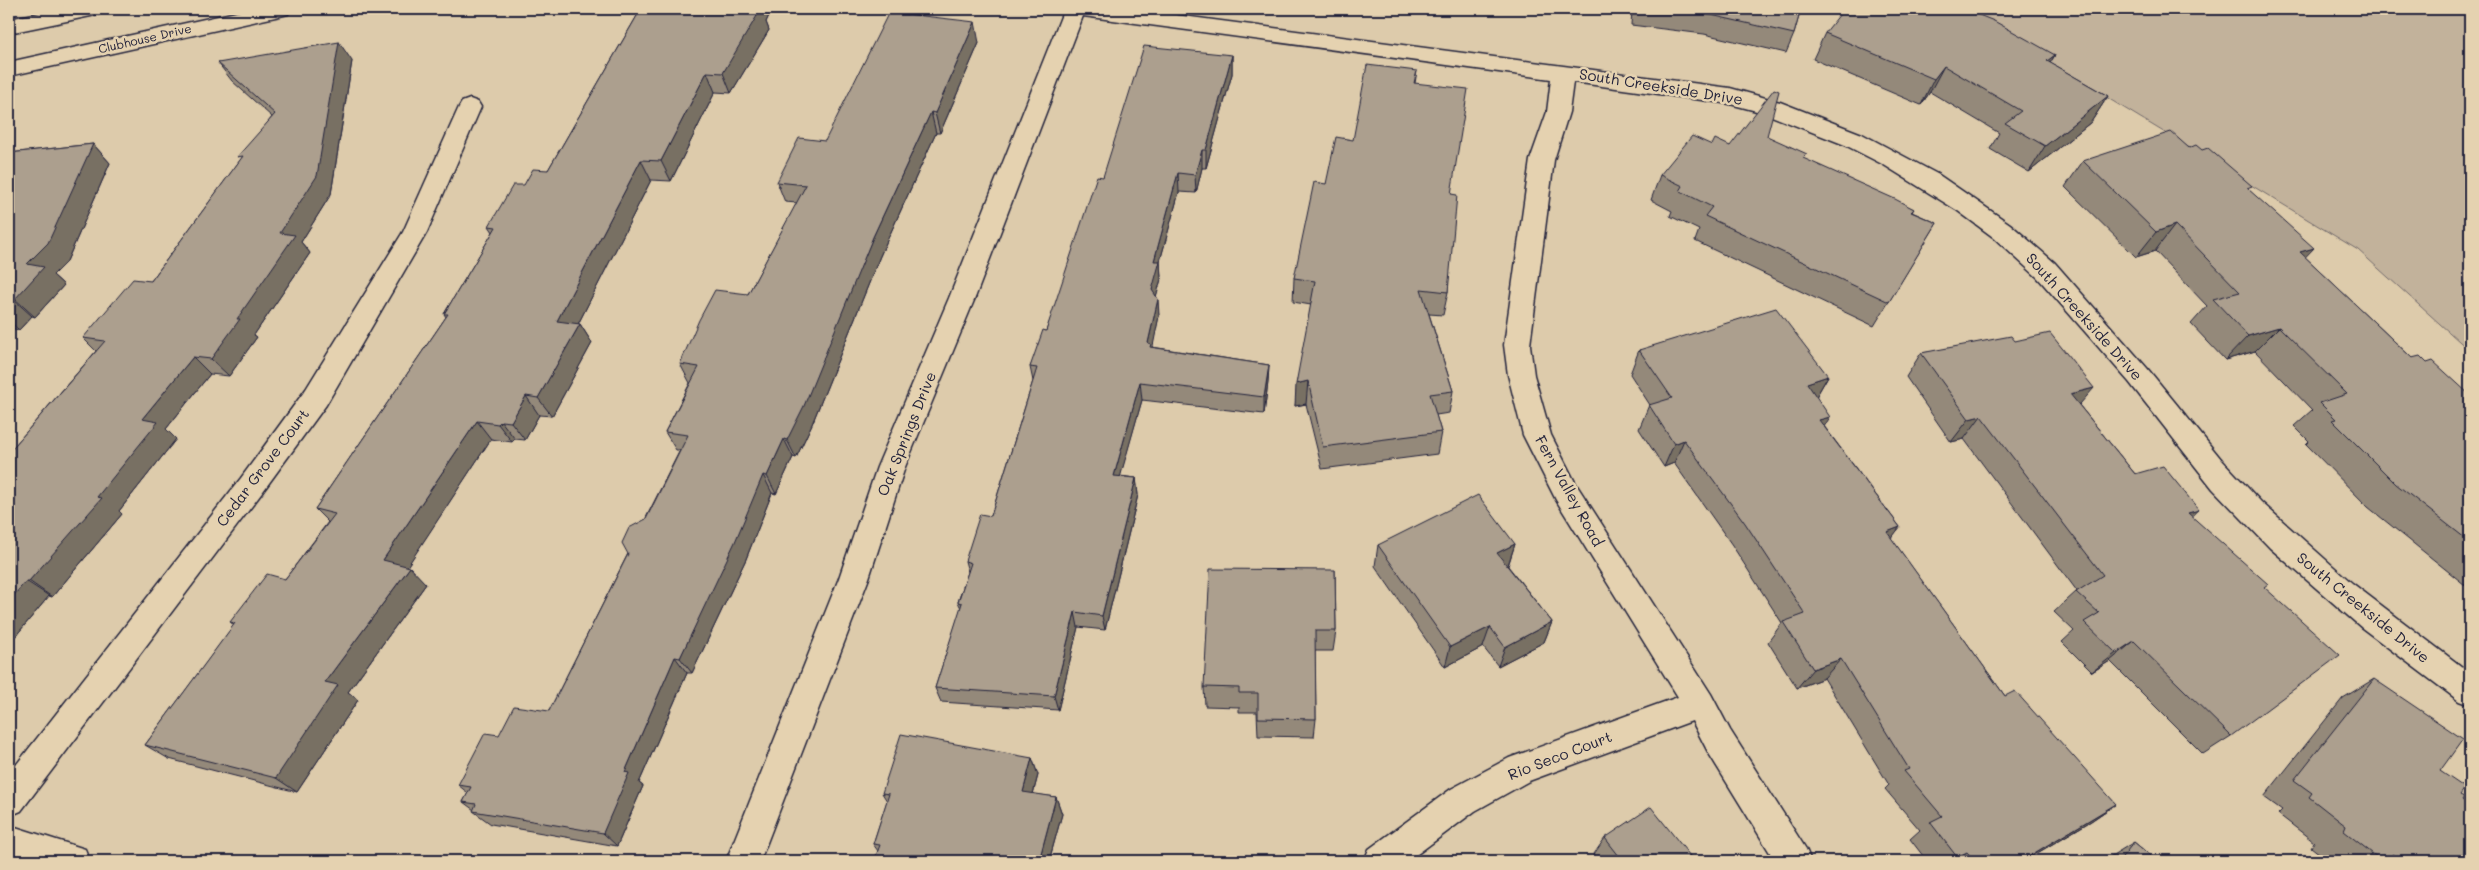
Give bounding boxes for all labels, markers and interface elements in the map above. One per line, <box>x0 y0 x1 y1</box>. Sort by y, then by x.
street label: Clubhouse Drive <box>97 20 193 57</box>
street label: South Creekside Drive <box>1578 63 1744 109</box>
street label: South Creekside Drive <box>2022 248 2147 384</box>
street label: Oak Springs Drive <box>872 368 940 499</box>
street label: Cedar Grove Court <box>211 404 313 530</box>
street label: Fern Valley Road <box>1531 431 1609 550</box>
street label: South Creekside Drive <box>2293 547 2434 667</box>
street label: Rio Seco Court <box>1505 726 1615 784</box>

